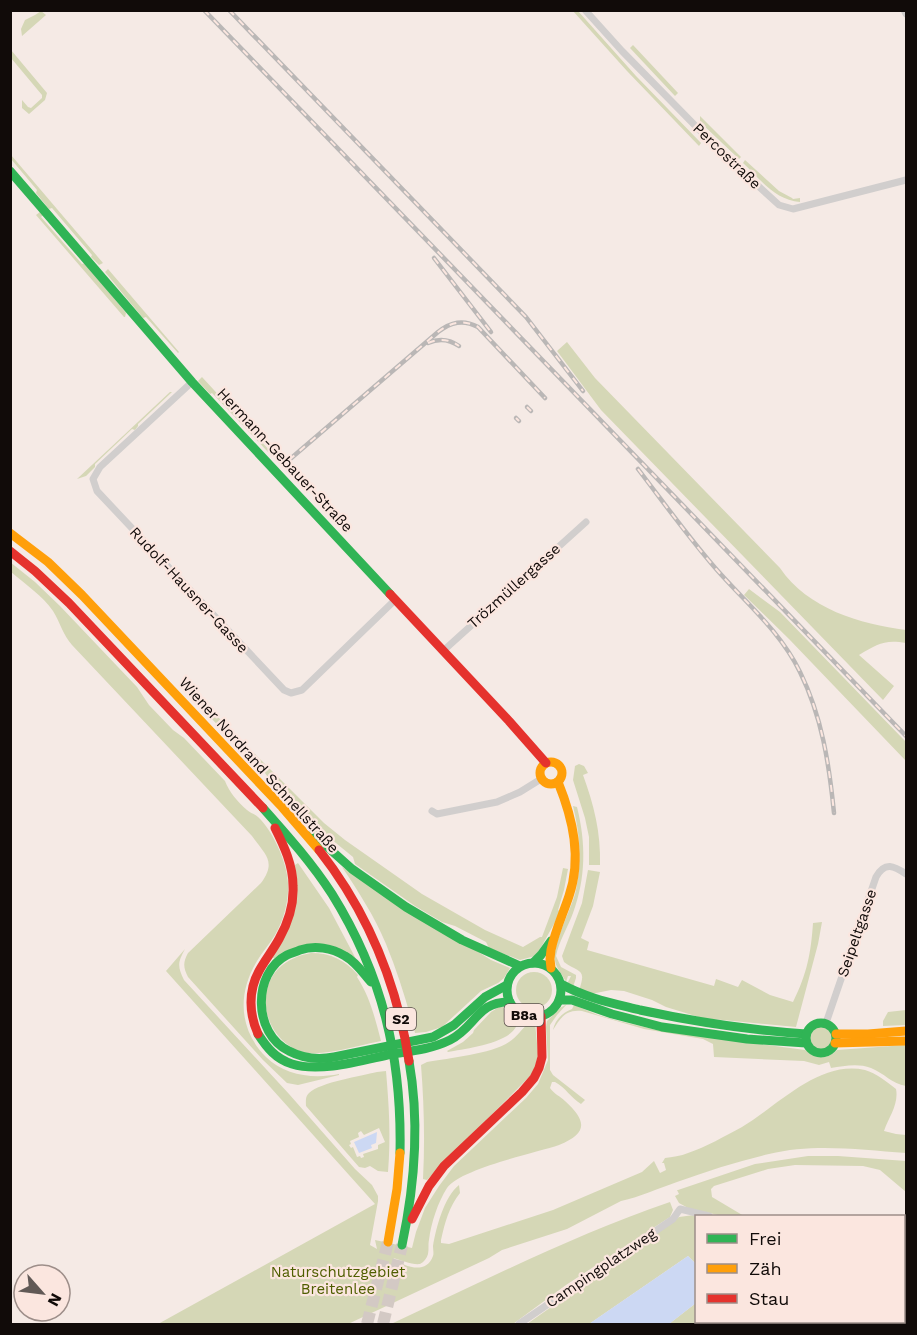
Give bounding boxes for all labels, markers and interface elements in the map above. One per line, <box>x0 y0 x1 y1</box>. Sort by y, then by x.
street label: Percostraße <box>689 119 765 193</box>
street label: Hermann-Gebauer-Straße <box>213 384 357 536</box>
street label: Rudolf-Hausner-Gasse <box>126 523 252 657</box>
street label: Trözmüllergasse <box>464 540 564 632</box>
street label: Wiener Nordrand Schnellstraße <box>175 673 343 857</box>
street label: Seipeltgasse <box>834 887 880 979</box>
road number: B8a <box>504 1004 544 1026</box>
road number: S2 <box>386 1008 416 1030</box>
legend <box>695 1215 905 1323</box>
street label: Campingplatzweg <box>542 1224 660 1312</box>
text: Frei <box>749 1228 781 1249</box>
text: Zäh <box>749 1258 782 1279</box>
north arrow <box>12 1263 72 1323</box>
park label: Naturschutzgebiet Breitenlee <box>271 1263 406 1298</box>
text: Stau <box>749 1288 789 1309</box>
text: N <box>44 1290 66 1310</box>

